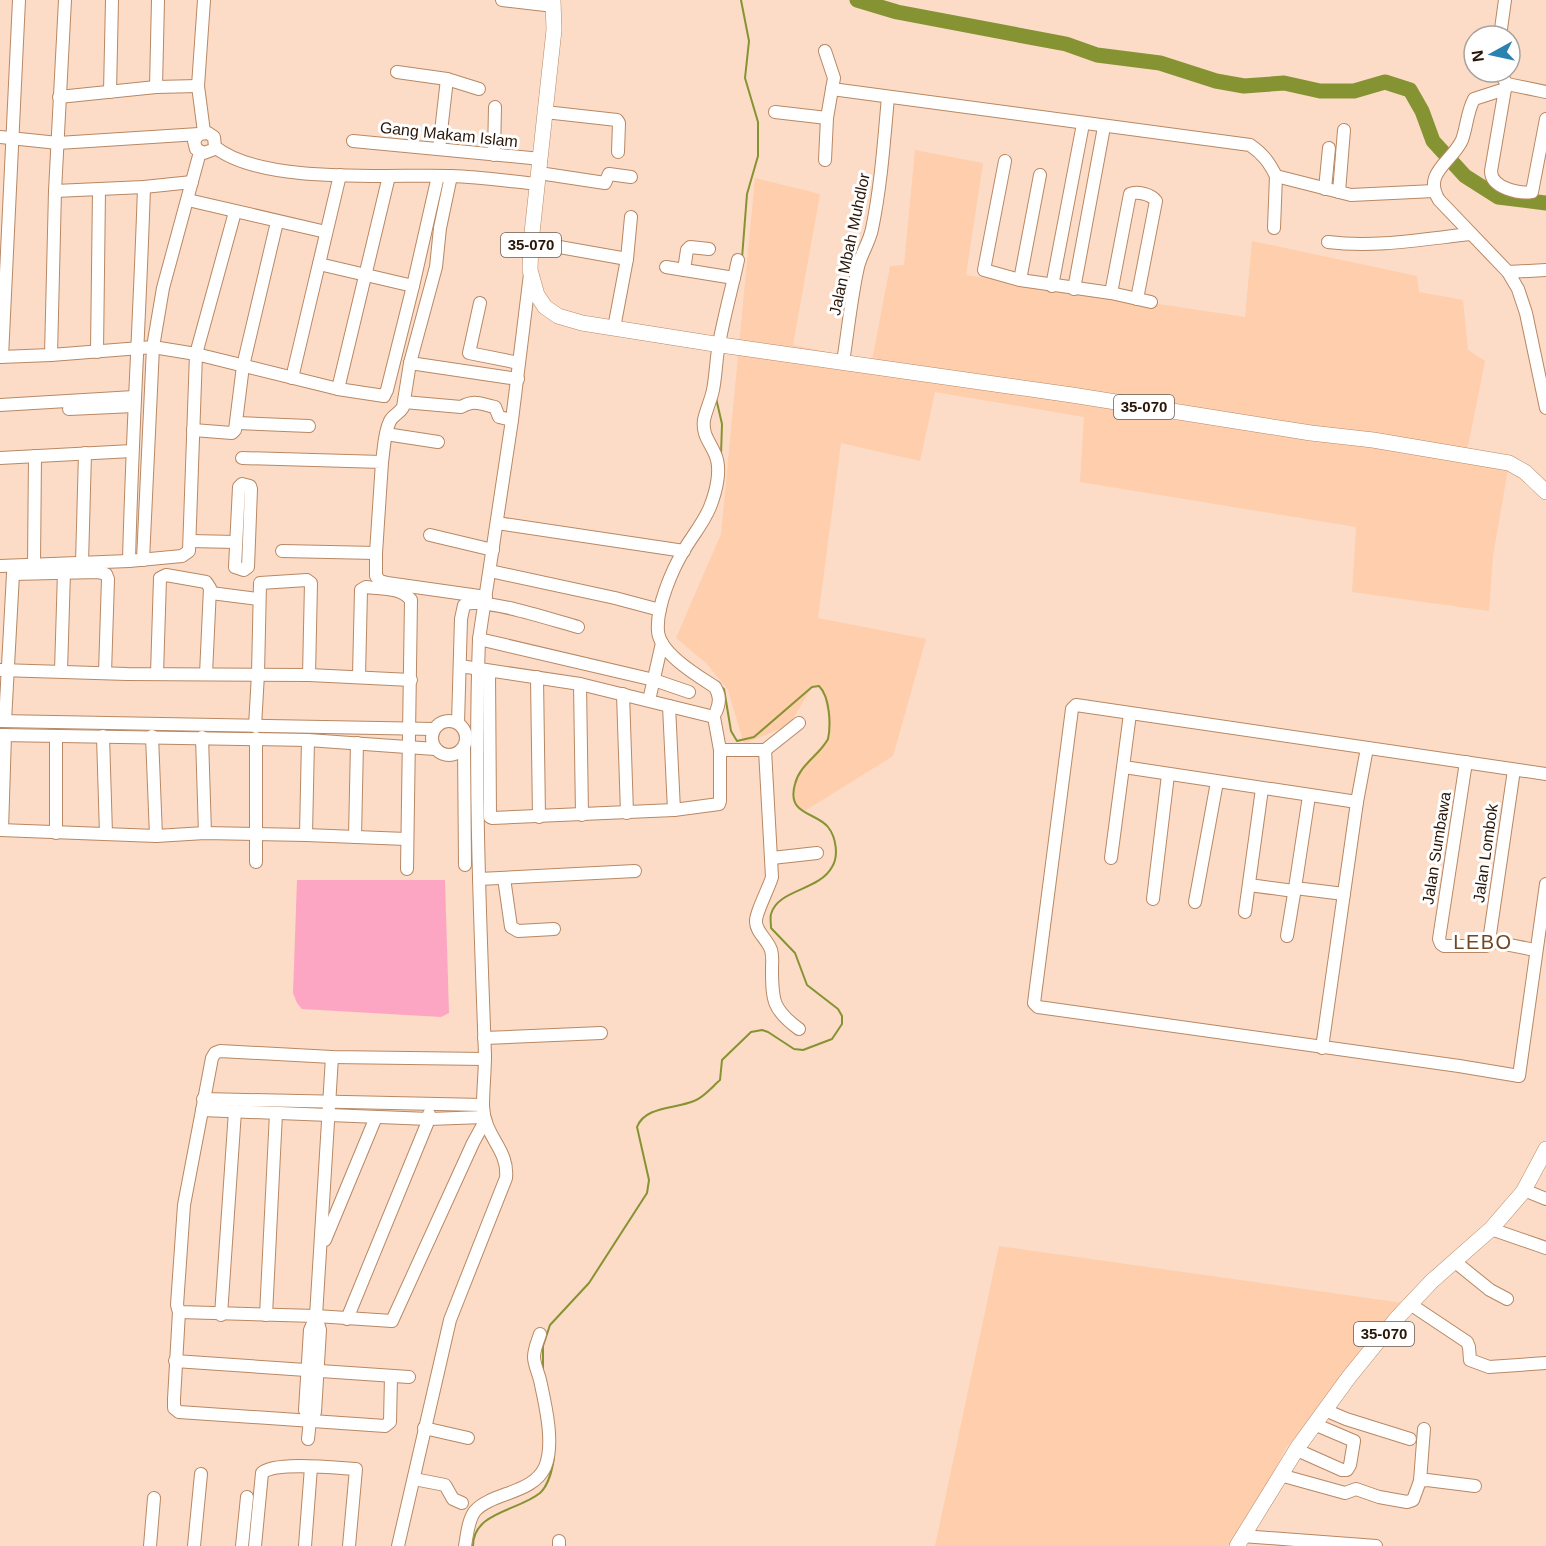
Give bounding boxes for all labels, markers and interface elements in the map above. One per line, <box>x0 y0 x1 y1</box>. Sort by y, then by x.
north arrow <box>1462 24 1522 84</box>
text: N <box>1468 49 1487 63</box>
street label: Gang Makam Islam <box>379 119 519 150</box>
street label: Jalan Mbah Muhdlor <box>826 171 873 317</box>
road number: 35-070 <box>501 233 561 257</box>
road number: 35-070 <box>1114 395 1174 419</box>
street label: Jalan Sumbawa <box>1419 790 1454 906</box>
street label: Jalan Lombok <box>1470 802 1501 904</box>
district label: LEBO <box>1453 931 1513 953</box>
road number: 35-070 <box>1354 1322 1414 1346</box>

